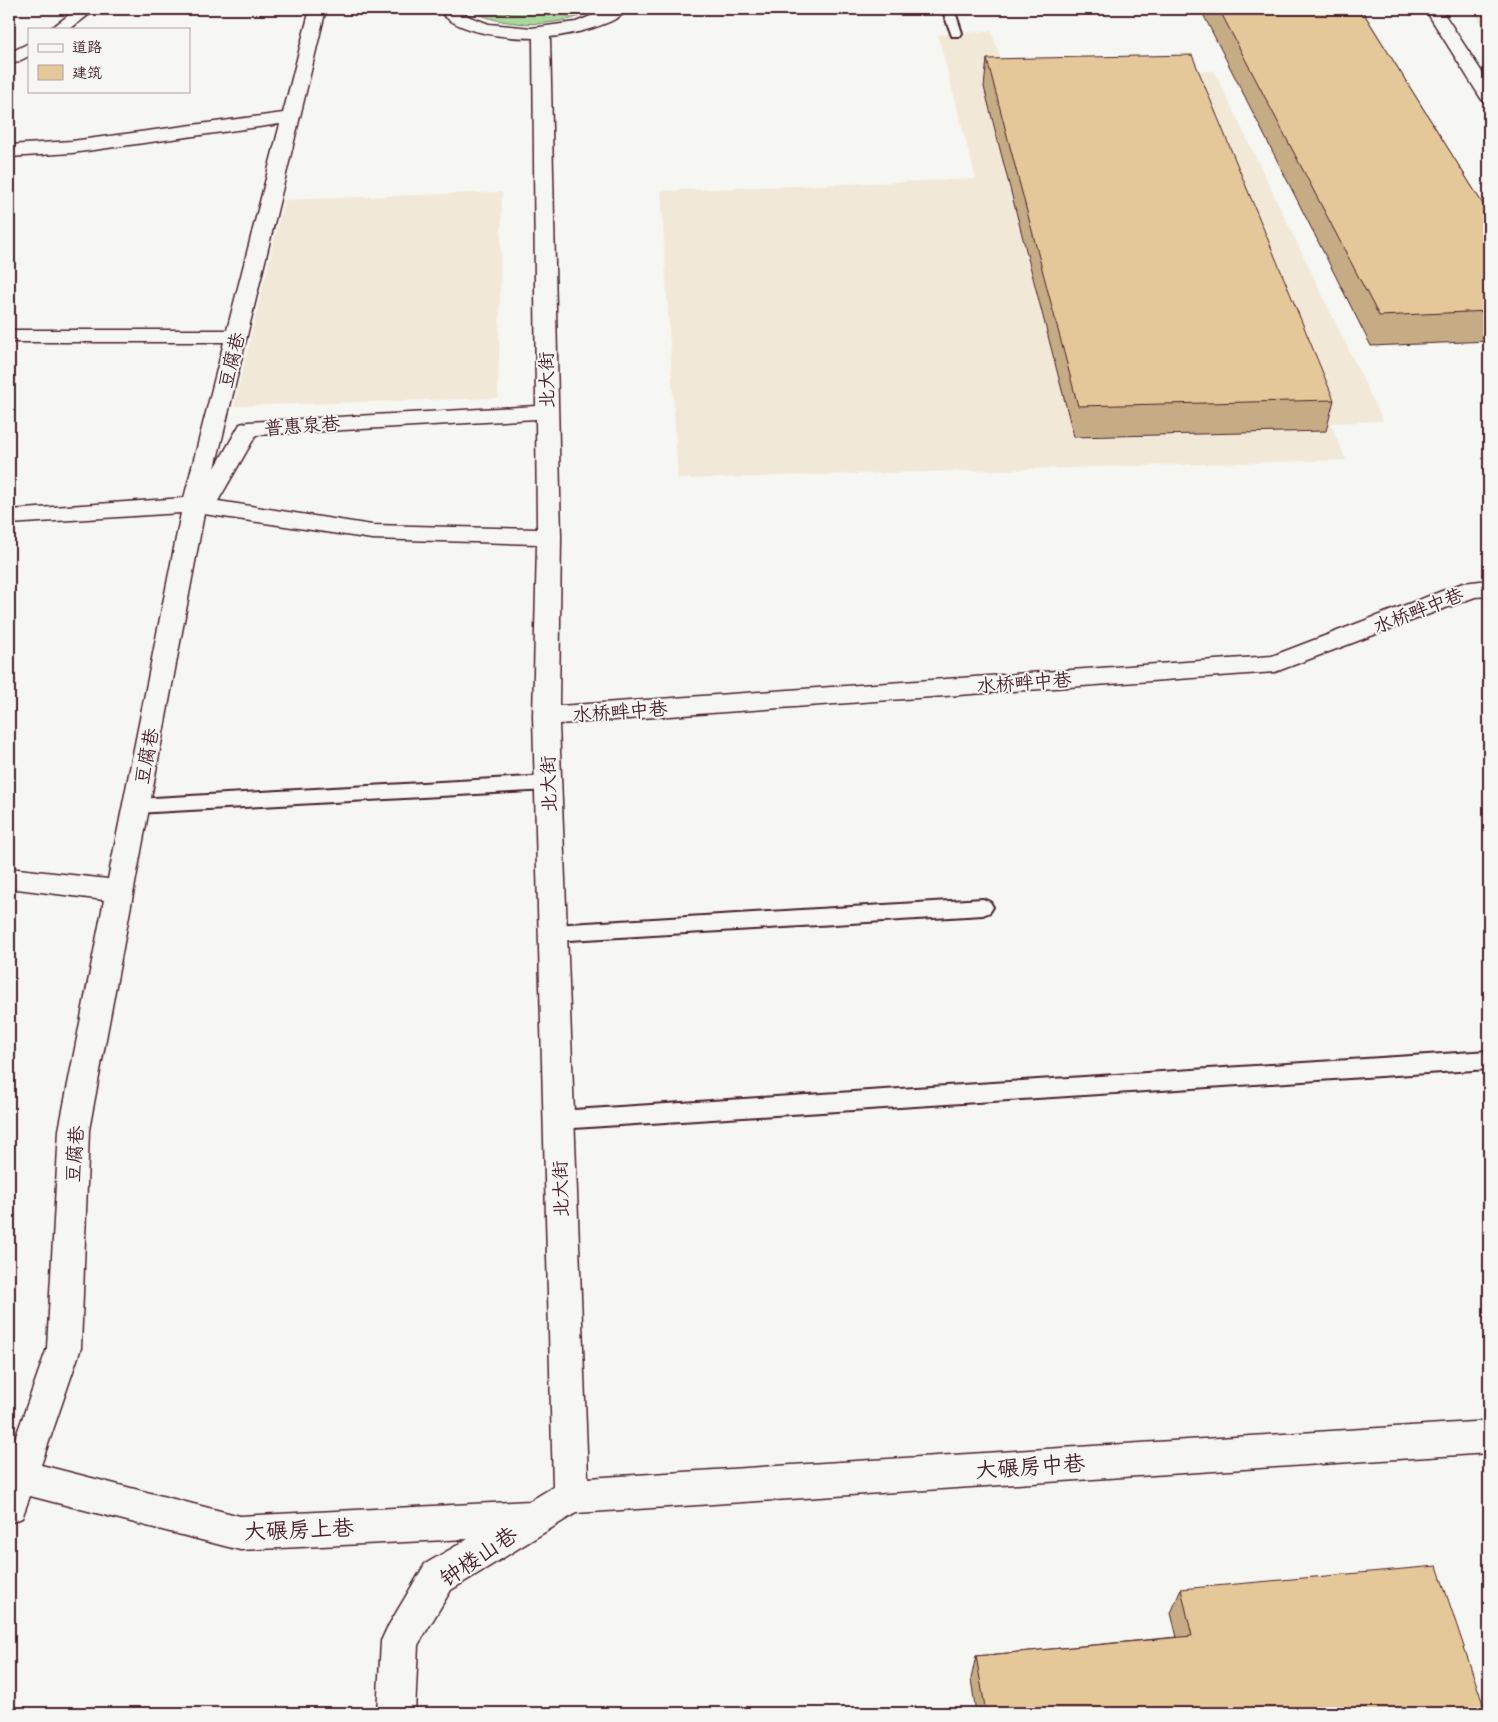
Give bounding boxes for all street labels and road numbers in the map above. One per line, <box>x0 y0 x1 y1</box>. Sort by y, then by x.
street label: 豆腐巷 <box>212 329 252 391</box>
street label: 北大街 <box>534 351 561 409</box>
street label: 普惠泉巷 <box>263 410 341 443</box>
street label: 水桥畔中巷 <box>1369 582 1468 641</box>
street label: 水桥畔中巷 <box>976 667 1072 700</box>
street label: 水桥畔中巷 <box>572 696 668 729</box>
street label: 豆腐巷 <box>129 726 166 787</box>
street label: 北大街 <box>535 755 564 813</box>
street label: 豆腐巷 <box>60 1125 91 1183</box>
street label: 北大街 <box>547 1160 576 1218</box>
street label: 大碾房中巷 <box>974 1448 1086 1487</box>
street label: 大碾房上巷 <box>244 1513 355 1548</box>
street label: 钟楼山巷 <box>434 1520 524 1595</box>

